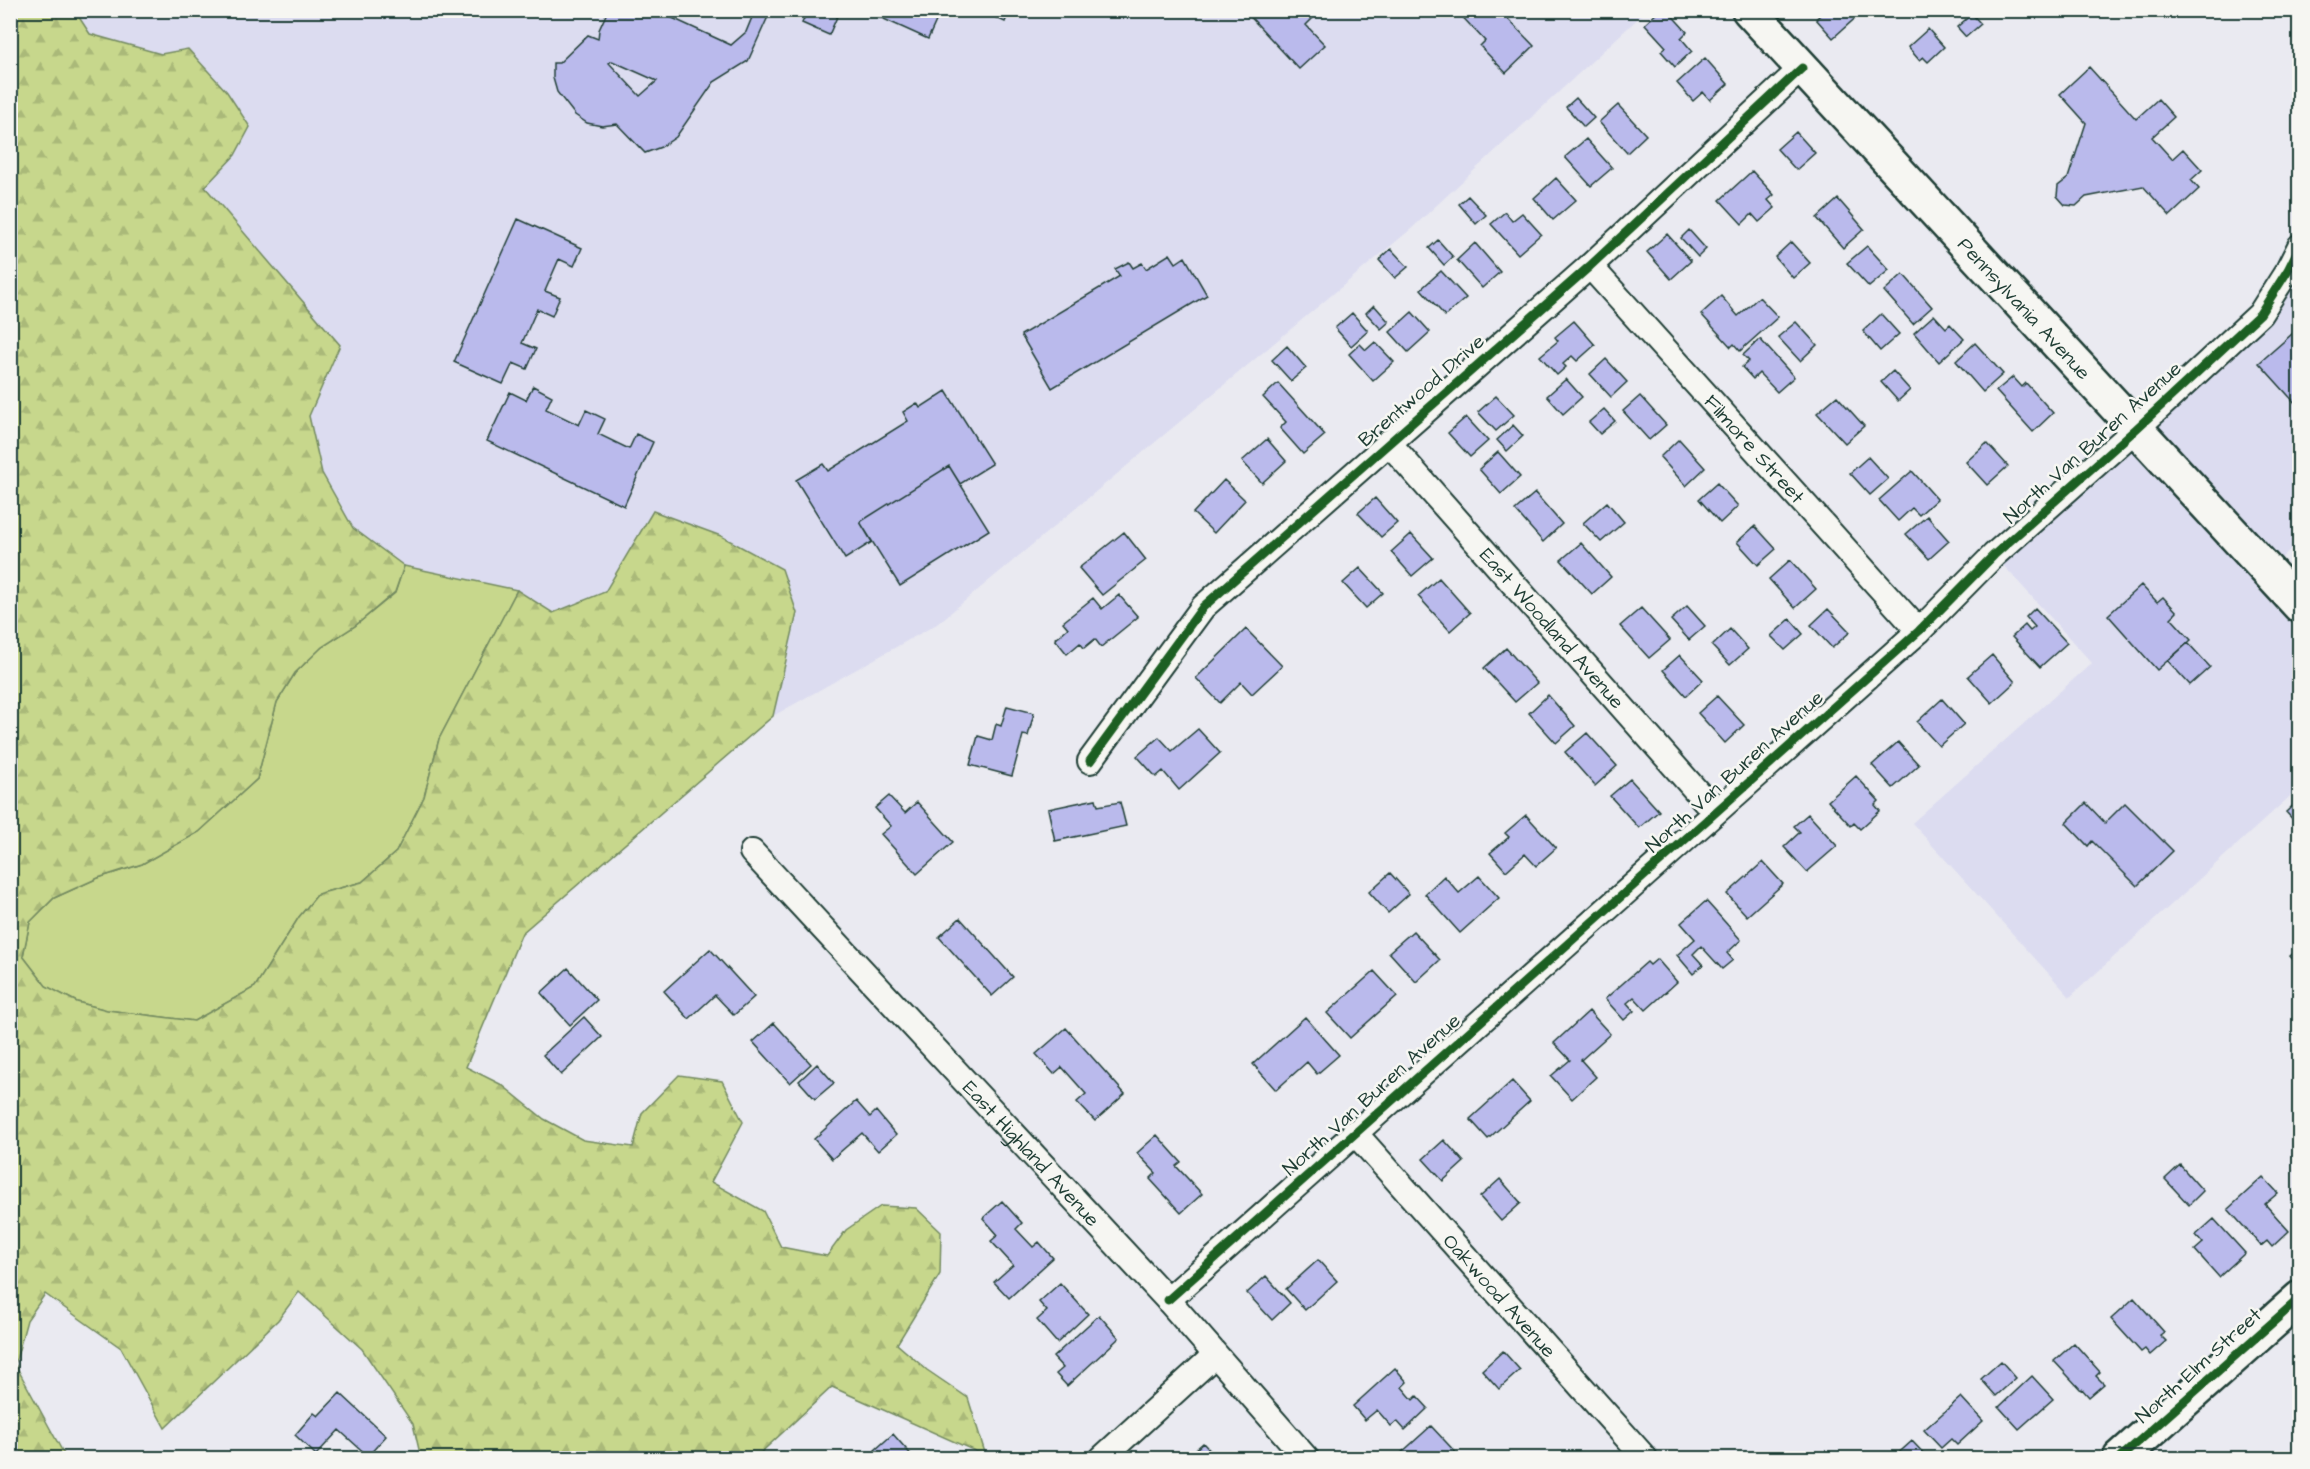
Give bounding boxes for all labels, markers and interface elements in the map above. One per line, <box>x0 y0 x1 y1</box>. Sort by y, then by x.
street label: Pennsylvania Avenue <box>1951 232 2097 386</box>
street label: Brentwood Drive <box>1352 328 1491 454</box>
street label: North Van Buren Avenue <box>1998 355 2188 530</box>
street label: Filmore Street <box>1697 389 1811 510</box>
street label: East Woodland Avenue <box>1473 542 1630 715</box>
street label: North Van Buren Avenue <box>1640 684 1830 859</box>
street label: North Van Buren Avenue <box>1277 1007 1467 1182</box>
street label: East Highland Avenue <box>956 1075 1106 1233</box>
street label: Oakwood Avenue <box>1436 1228 1562 1364</box>
street label: North Elm Street <box>2129 1301 2268 1430</box>

